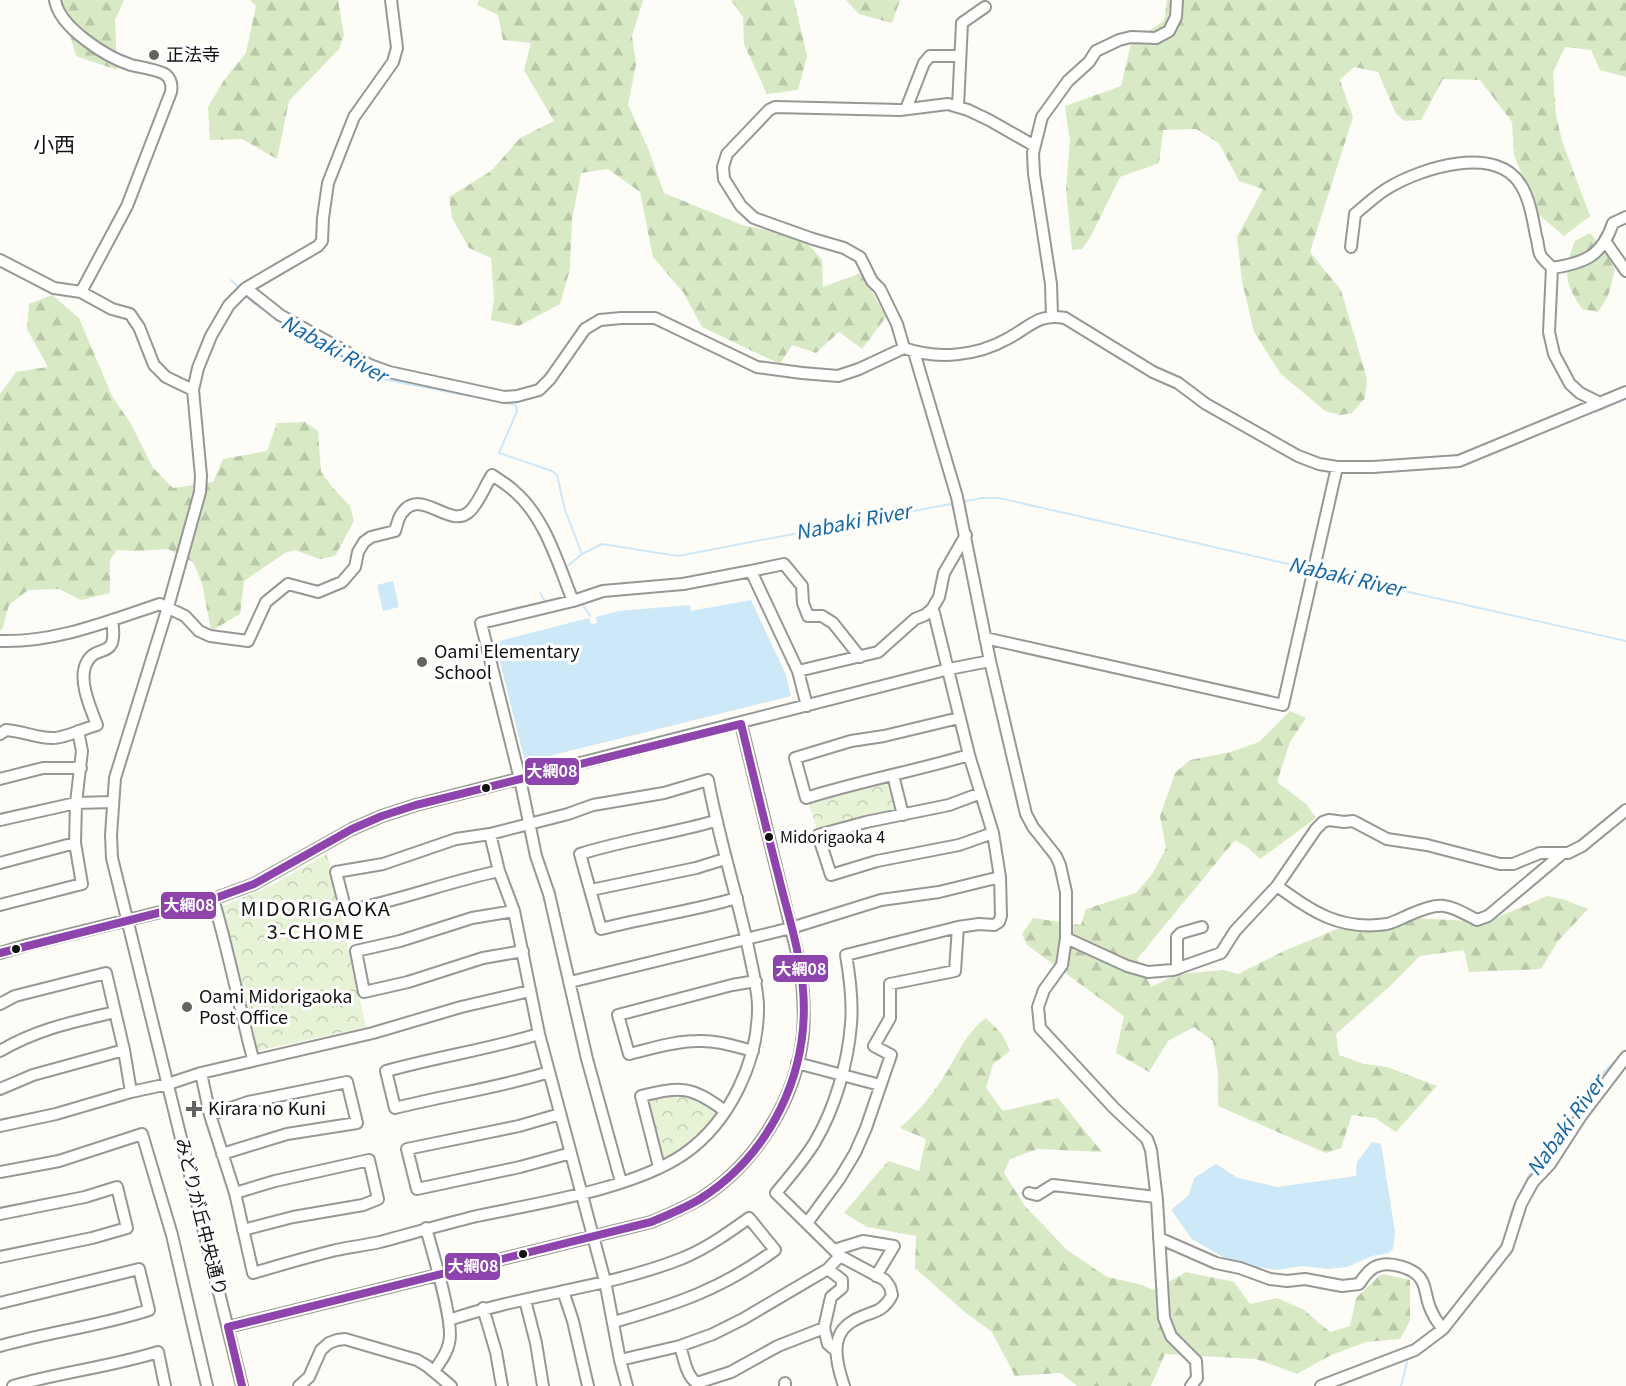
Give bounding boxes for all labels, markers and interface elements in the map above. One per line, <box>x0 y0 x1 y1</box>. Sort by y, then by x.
place label: 正法寺 <box>166 40 220 66</box>
marker: 正法寺 <box>147 48 161 62</box>
district label: 小西 <box>33 128 75 158</box>
water label: Nabaki River <box>276 307 396 390</box>
water label: Nabaki River <box>792 494 916 546</box>
water label: Nabaki River <box>1286 548 1410 604</box>
place label: Oami Elementary School <box>434 637 580 684</box>
marker: Oami Elementary School <box>415 655 429 669</box>
line badge: 大網08 <box>524 757 580 786</box>
text: 大網08 <box>527 758 577 782</box>
unlabelled marker <box>480 782 492 794</box>
place label: Midorigaoka 4 <box>780 824 885 848</box>
marker: Midorigaoka 4 <box>763 831 775 843</box>
line badge: 大網08 <box>160 891 217 920</box>
text: 大網08 <box>164 892 214 916</box>
district label: MIDORIGAOKA 3-CHOME <box>241 893 391 945</box>
unlabelled marker <box>10 943 22 955</box>
line badge: 大網08 <box>772 954 829 983</box>
text: 大網08 <box>776 956 826 980</box>
place label: Oami Midorigaoka Post Office <box>199 982 352 1029</box>
marker: Oami Midorigaoka Post Office <box>180 1000 194 1014</box>
water label: Nabaki River <box>1519 1067 1613 1181</box>
place label: Kirara no Kuni <box>208 1094 326 1120</box>
marker: Kirara no Kuni <box>185 1100 203 1118</box>
street label: みどりが丘中央通り <box>171 1135 235 1298</box>
unlabelled marker <box>517 1248 529 1260</box>
line badge: 大網08 <box>444 1252 501 1281</box>
text: 大網08 <box>448 1253 498 1277</box>

